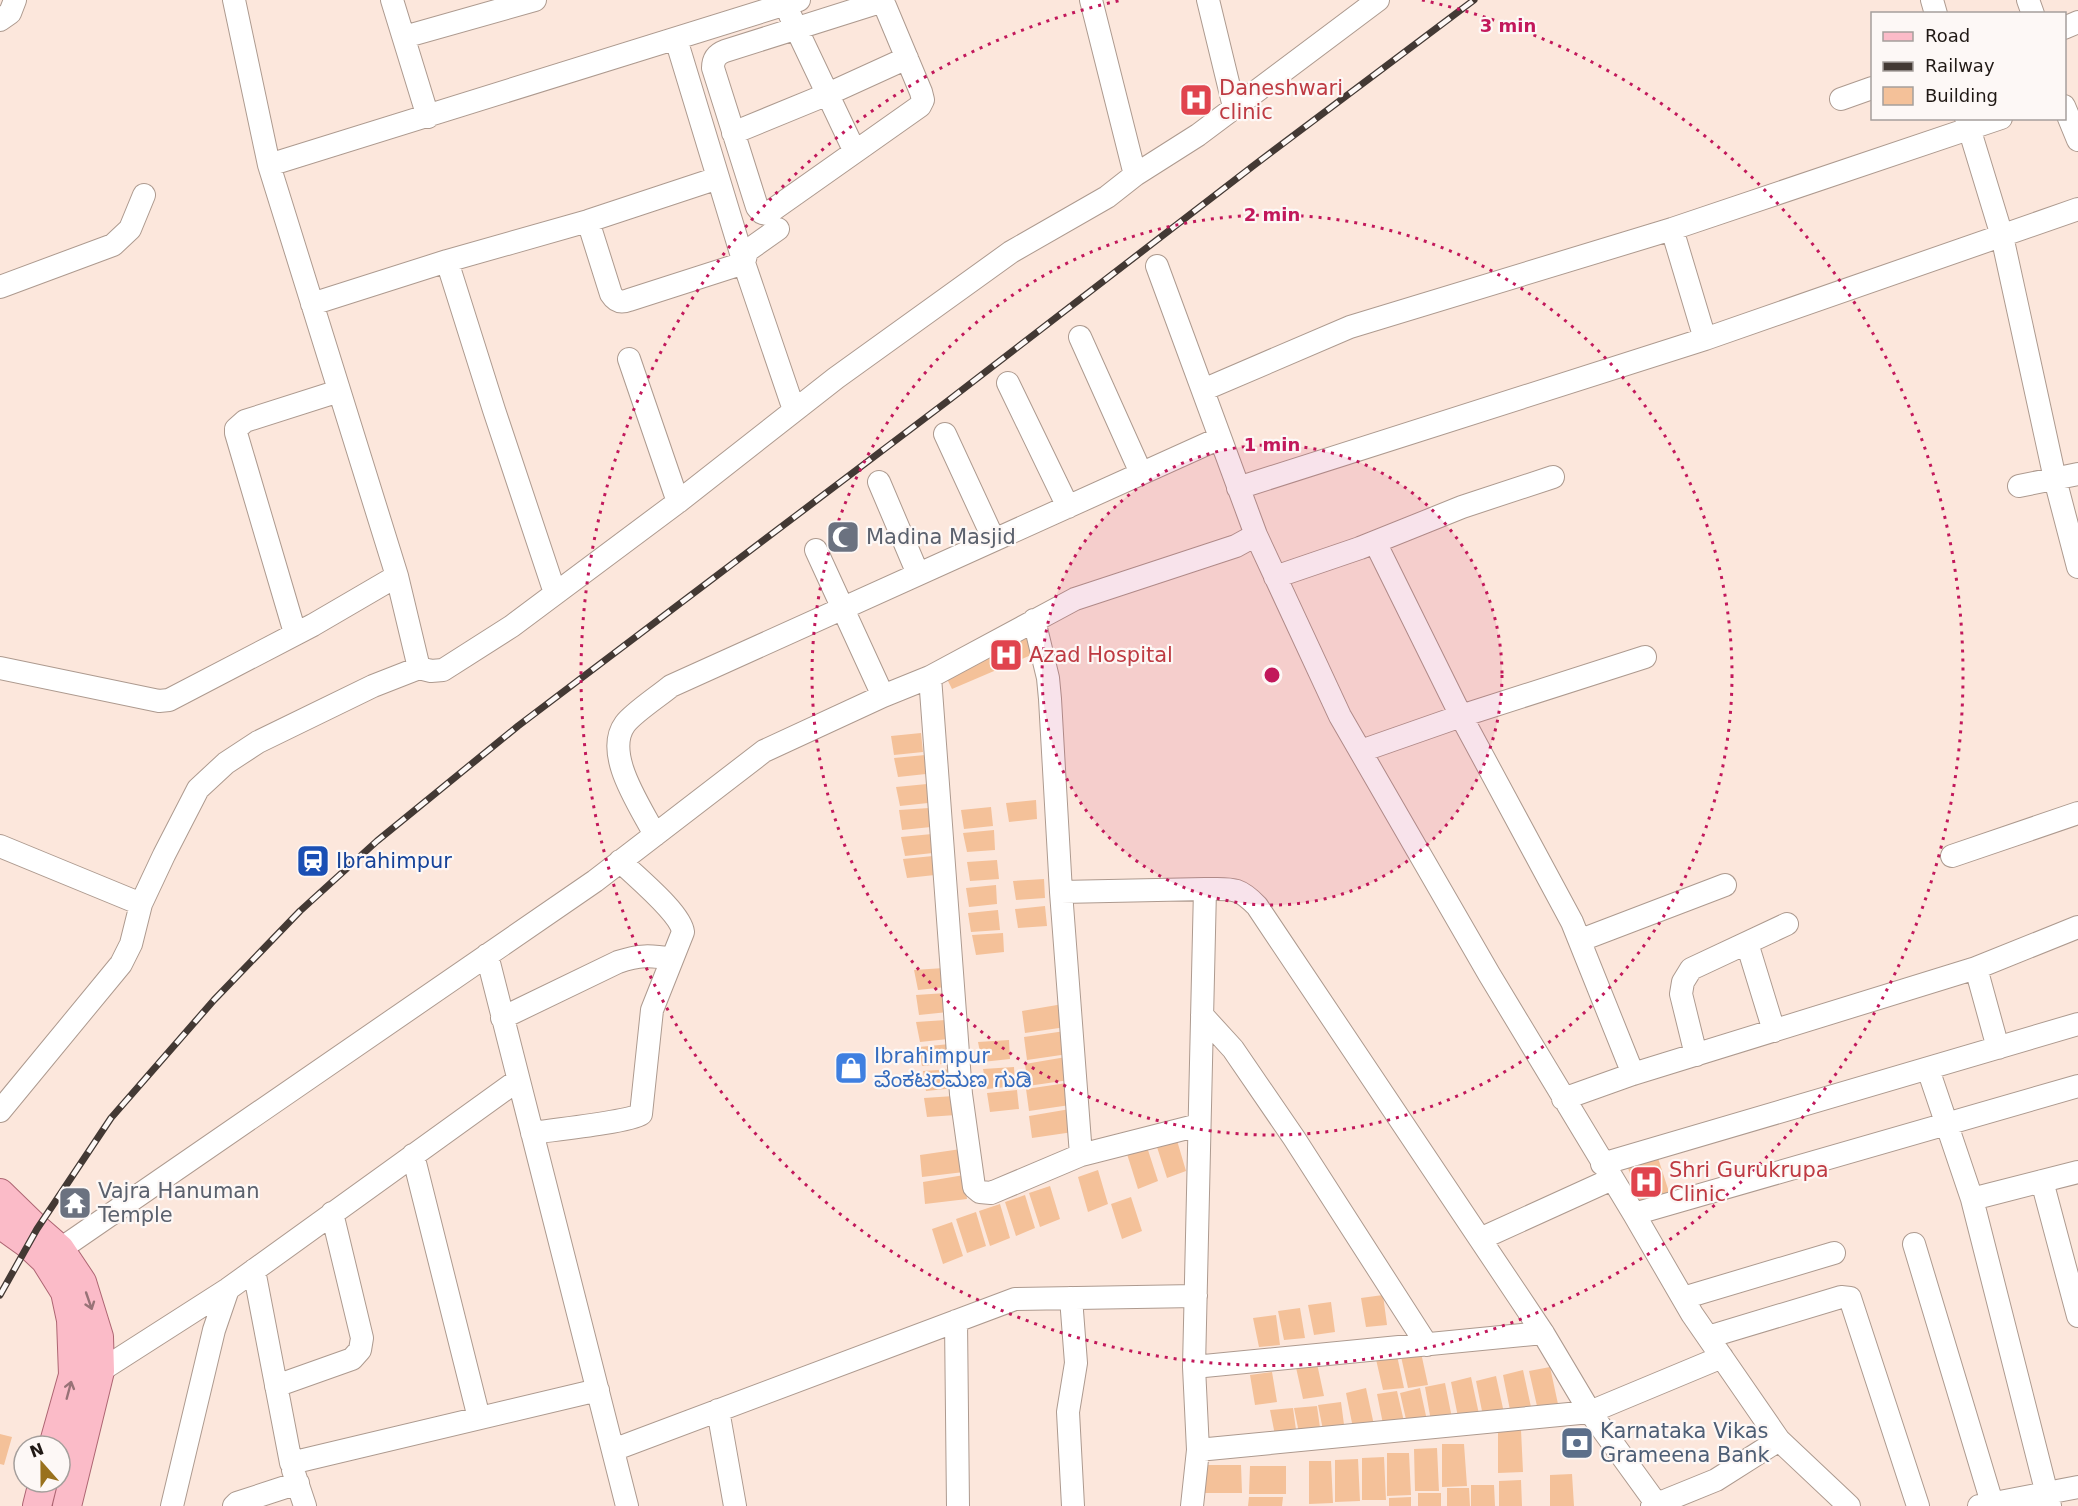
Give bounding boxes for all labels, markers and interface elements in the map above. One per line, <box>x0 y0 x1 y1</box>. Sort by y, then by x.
legend <box>1871 12 2066 120</box>
text: 3 min <box>1480 15 1536 36</box>
text: Road <box>1925 25 1970 46</box>
text: Railway <box>1925 55 1995 76</box>
place label: Daneshwari clinic <box>1219 76 1343 124</box>
hospital icon: Daneshwari clinic <box>1178 82 1214 118</box>
text: Building <box>1925 85 1998 106</box>
text: 2 min <box>1244 204 1300 225</box>
text: 1 min <box>1244 434 1300 455</box>
mosque icon: Madina Masjid <box>825 519 861 555</box>
place label: Madina Masjid <box>866 525 1016 549</box>
hospital icon: Azad Hospital <box>988 637 1024 673</box>
place label: Azad Hospital <box>1029 643 1173 667</box>
centre of rings <box>1262 665 1282 685</box>
station icon: Ibrahimpur <box>295 843 331 879</box>
place label: Ibrahimpur <box>336 849 452 873</box>
place label: Ibrahimpur ವೆಂಕಟರಮಣ ಗುಡಿ <box>874 1044 1032 1092</box>
shop icon: Ibrahimpur ವೆಂಕಟರಮಣ ಗುಡಿ <box>833 1050 869 1086</box>
place label: Shri Gurukrupa Clinic <box>1669 1158 1829 1206</box>
hospital icon: Shri Gurukrupa Clinic <box>1628 1164 1664 1200</box>
place label: Vajra Hanuman Temple <box>97 1179 260 1227</box>
temple icon: Vajra Hanuman Temple <box>57 1185 93 1221</box>
one-way arrow <box>84 1291 95 1310</box>
one-way arrow <box>64 1380 75 1399</box>
place label: Karnataka Vikas Grameena Bank <box>1600 1419 1771 1467</box>
bank icon: Karnataka Vikas Grameena Bank <box>1559 1425 1595 1461</box>
north arrow <box>12 1434 72 1494</box>
text: N <box>27 1439 46 1462</box>

